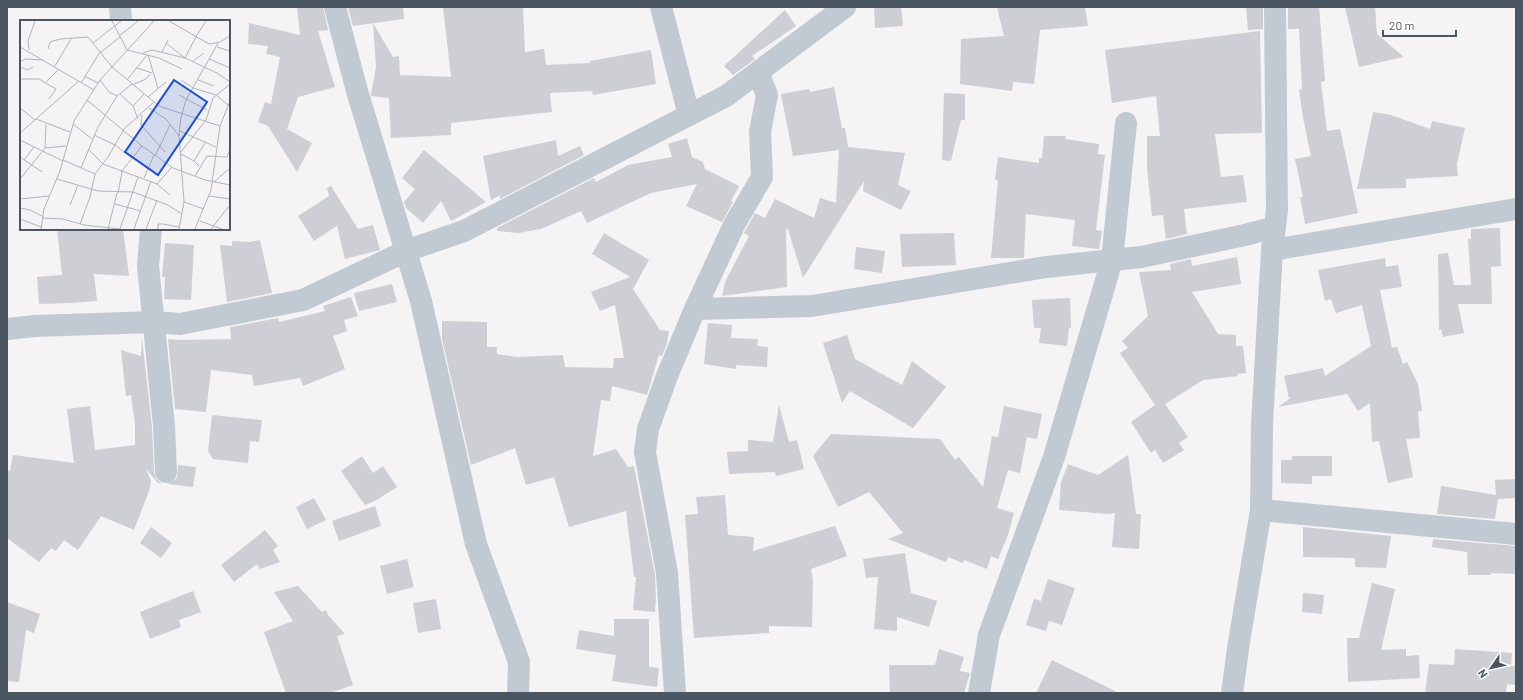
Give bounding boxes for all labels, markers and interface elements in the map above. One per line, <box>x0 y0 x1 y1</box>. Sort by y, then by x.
scale bar <box>1383 12 1456 38</box>
text: 20 m <box>1389 18 1415 32</box>
inset map <box>20 20 230 230</box>
north arrow <box>1471 648 1511 688</box>
text: N <box>1475 667 1490 681</box>

